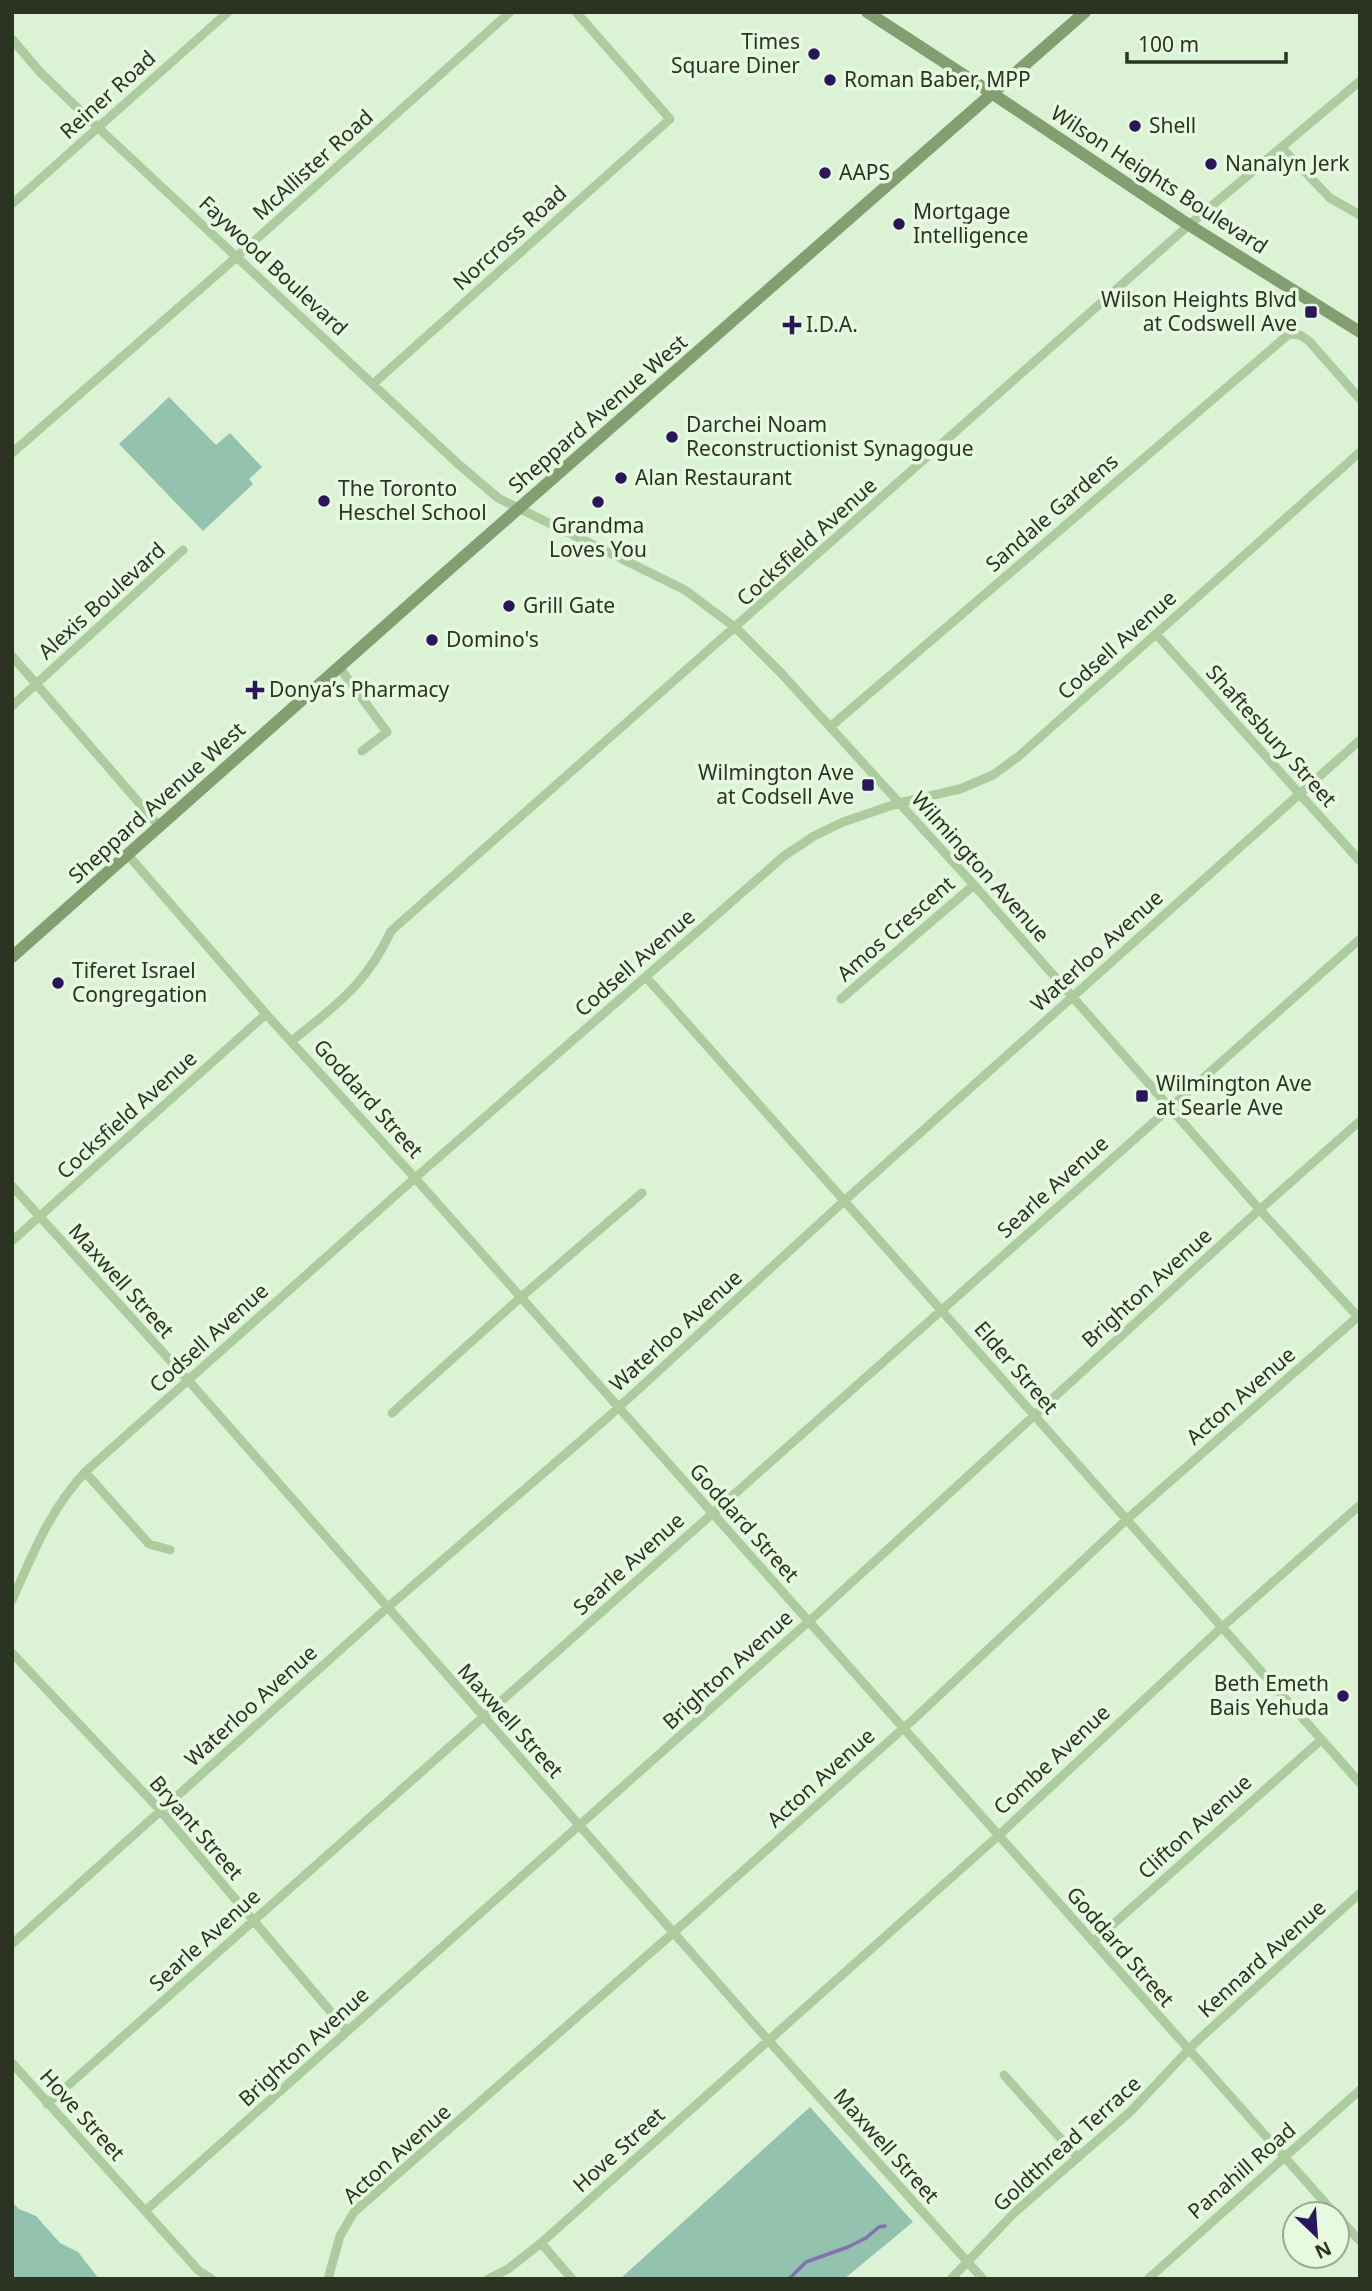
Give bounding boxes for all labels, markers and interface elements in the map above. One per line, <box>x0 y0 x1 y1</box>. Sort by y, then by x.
scale bar <box>1127 21 1286 65</box>
place label: Times Square Diner <box>671 27 800 79</box>
text: 100 m <box>1138 30 1199 58</box>
street label: Reiner Road <box>53 44 161 145</box>
marker: Times Square Diner <box>806 46 822 62</box>
place label: Roman Baber, MPP <box>844 65 1031 93</box>
marker: Roman Baber, MPP <box>822 72 838 88</box>
street label: Wilson Heights Boulevard <box>1046 98 1273 260</box>
street label: McAllister Road <box>246 103 379 226</box>
place label: Shell <box>1149 111 1196 139</box>
marker: Shell <box>1127 118 1143 134</box>
place label: Nanalyn Jerk <box>1225 149 1350 177</box>
marker: Nanalyn Jerk <box>1203 156 1219 172</box>
place label: AAPS <box>839 158 890 186</box>
marker: AAPS <box>817 165 833 181</box>
street label: Norcross Road <box>446 179 572 296</box>
street label: Faywood Boulevard <box>193 189 354 341</box>
place label: Mortgage Intelligence <box>913 197 1028 249</box>
marker: Mortgage Intelligence <box>891 216 907 232</box>
place label: Wilson Heights Blvd at Codswell Ave <box>1101 285 1297 337</box>
marker: Wilson Heights Blvd at Codswell Ave <box>1303 304 1319 320</box>
place label: I.D.A. <box>806 310 858 338</box>
marker: I.D.A. <box>784 317 800 333</box>
street label: Sheppard Avenue West <box>502 327 693 499</box>
place label: Darchei Noam Reconstructionist Synagogue <box>686 410 974 462</box>
marker: Darchei Noam Reconstructionist Synagogue <box>664 429 680 445</box>
street label: Sandale Gardens <box>979 447 1123 578</box>
place label: Alan Restaurant <box>635 463 792 491</box>
marker: Alan Restaurant <box>613 470 629 486</box>
street label: Cocksfield Avenue <box>730 471 882 612</box>
place label: The Toronto Heschel School <box>338 474 487 526</box>
marker: The Toronto Heschel School <box>316 493 332 509</box>
marker: Grandma Loves You <box>590 494 606 510</box>
place label: Grandma Loves You <box>549 511 647 563</box>
street label: Alexis Boulevard <box>32 536 171 665</box>
street label: Codsell Avenue <box>1051 583 1182 705</box>
place label: Grill Gate <box>523 591 615 619</box>
marker: Grill Gate <box>501 598 517 614</box>
place label: Domino's <box>446 625 539 653</box>
marker: Domino's <box>424 632 440 648</box>
street label: Shaftesbury Street <box>1200 658 1343 813</box>
place label: Donya’s Pharmacy <box>269 675 449 703</box>
marker: Donya’s Pharmacy <box>247 682 263 698</box>
street label: Sheppard Avenue West <box>62 715 251 889</box>
place label: Wilmington Ave at Codsell Ave <box>698 758 854 810</box>
marker: Wilmington Ave at Codsell Ave <box>860 777 876 793</box>
street label: Wilmington Avenue <box>906 785 1056 948</box>
street label: Amos Crescent <box>831 869 960 987</box>
street label: Waterloo Avenue <box>1024 883 1169 1017</box>
street label: Codsell Avenue <box>568 902 700 1022</box>
place label: Tiferet Israel Congregation <box>72 956 207 1008</box>
marker: Tiferet Israel Congregation <box>50 975 66 991</box>
street label: Goddard Street <box>308 1033 430 1164</box>
street label: Cocksfield Avenue <box>50 1044 202 1185</box>
place label: Wilmington Ave at Searle Ave <box>1156 1069 1312 1121</box>
marker: Wilmington Ave at Searle Ave <box>1134 1088 1150 1104</box>
street label: Searle Avenue <box>991 1129 1114 1244</box>
street label: Maxwell Street <box>63 1217 181 1344</box>
street label: Brighton Avenue <box>1075 1221 1217 1353</box>
street label: Waterloo Avenue <box>603 1263 748 1397</box>
street label: Codsell Avenue <box>143 1276 274 1398</box>
street label: Elder Street <box>969 1315 1065 1420</box>
street label: Acton Avenue <box>1180 1340 1301 1450</box>
street label: Goddard Street <box>684 1457 806 1588</box>
street label: Searle Avenue <box>567 1506 690 1621</box>
street label: Brighton Avenue <box>656 1603 798 1735</box>
street label: Waterloo Avenue <box>178 1638 323 1772</box>
street label: Maxwell Street <box>452 1657 570 1784</box>
place label: Beth Emeth Bais Yehuda <box>1209 1669 1329 1721</box>
marker: Beth Emeth Bais Yehuda <box>1335 1688 1351 1704</box>
street label: Combe Avenue <box>987 1698 1116 1821</box>
street label: Acton Avenue <box>760 1721 880 1833</box>
street label: Clifton Avenue <box>1132 1768 1257 1885</box>
street label: Bryant Street <box>144 1769 250 1886</box>
street label: Goddard Street <box>1061 1880 1181 2013</box>
street label: Searle Avenue <box>143 1882 266 1997</box>
street label: Kennard Avenue <box>1191 1893 1331 2023</box>
street label: Brighton Avenue <box>232 1980 374 2112</box>
street label: Hove Street <box>34 2062 132 2167</box>
street label: Goldthread Terrace <box>986 2069 1146 2217</box>
street label: Maxwell Street <box>828 2082 946 2209</box>
street label: Acton Avenue <box>336 2097 456 2209</box>
street label: Hove Street <box>566 2100 671 2198</box>
street label: Panahill Road <box>1181 2116 1301 2225</box>
north arrow <box>1281 2200 1351 2270</box>
text: N <box>1311 2235 1336 2265</box>

